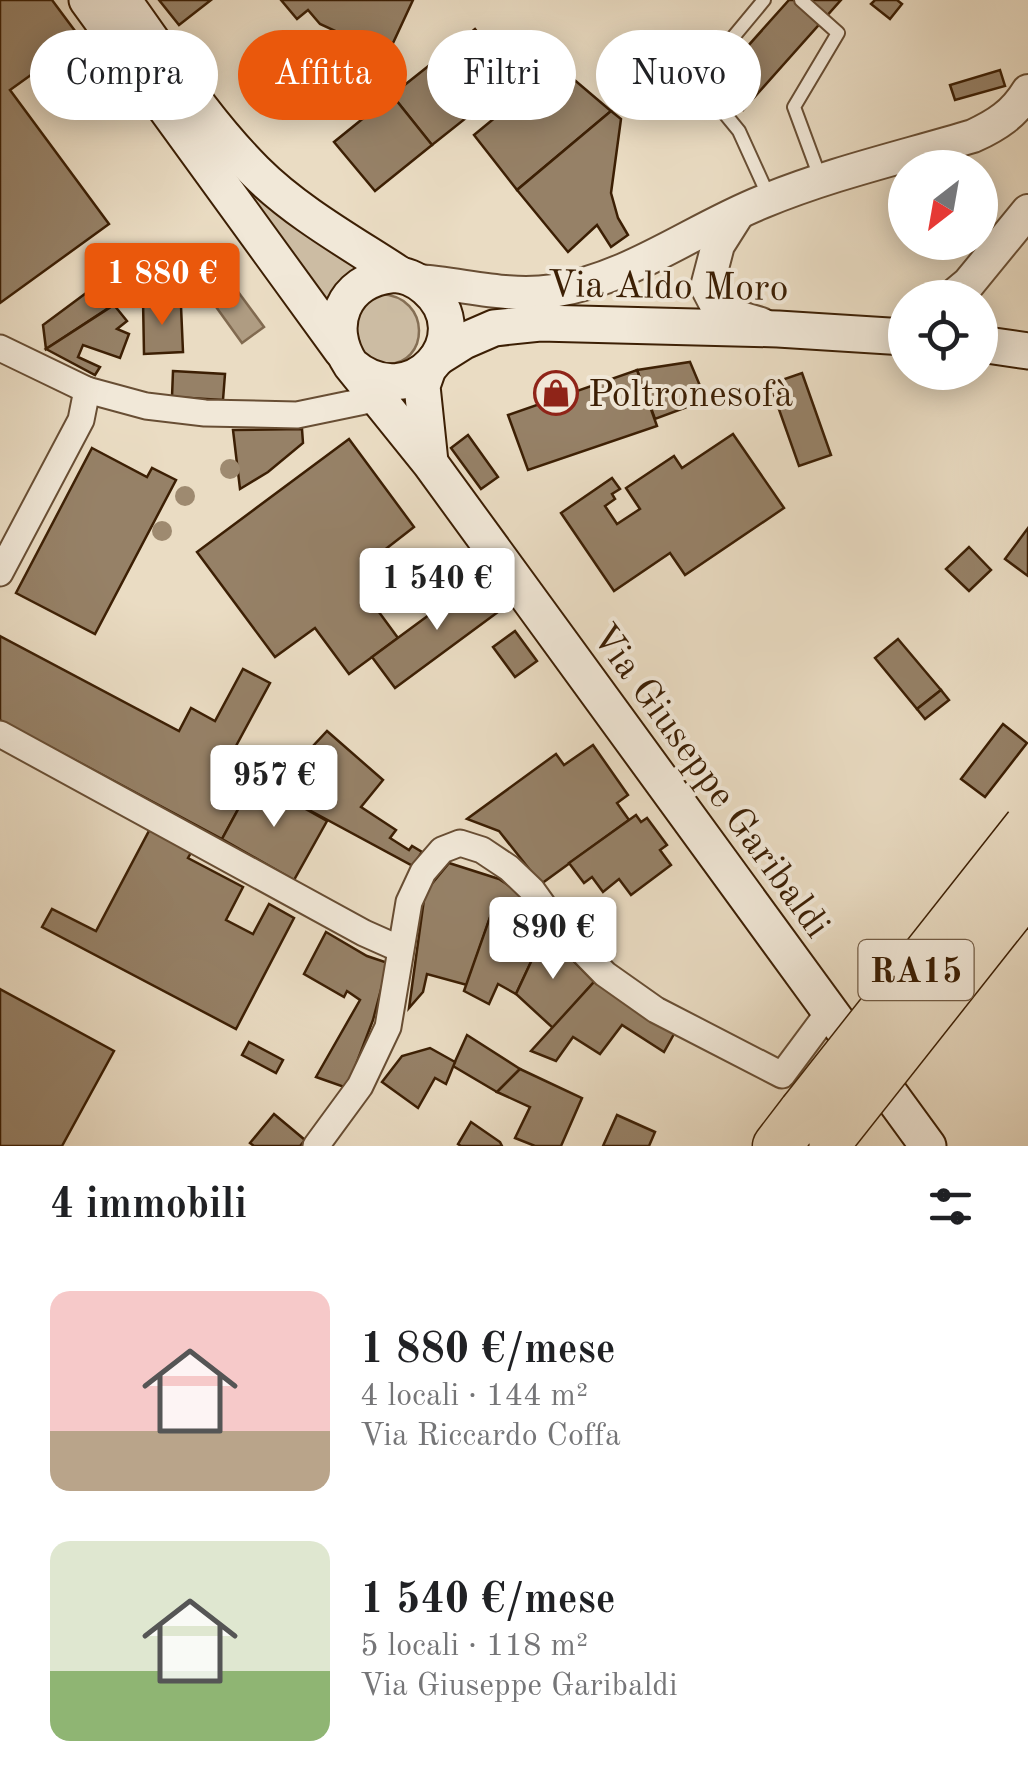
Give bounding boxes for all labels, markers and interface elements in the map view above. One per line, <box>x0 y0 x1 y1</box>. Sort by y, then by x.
chip: Compra <box>30 30 218 120</box>
chip: Affitta <box>238 30 407 120</box>
chip: Filtri <box>427 30 576 120</box>
chip: Nuovo <box>596 30 761 120</box>
north arrow <box>888 150 998 260</box>
map controls <box>888 150 998 390</box>
pin: 1 880 € <box>70 243 254 328</box>
text: 1 880 € <box>107 259 217 291</box>
street label: Via Aldo Moro <box>547 267 789 309</box>
button: locate <box>888 280 998 390</box>
shop icon: Poltronesofà <box>533 370 579 416</box>
place label: Poltronesofà <box>588 377 794 415</box>
pin: 1 540 € <box>345 548 529 633</box>
text: 1 540 € <box>382 564 492 596</box>
street label: Via Giuseppe Garibaldi <box>583 618 836 946</box>
pin: 957 € <box>204 745 344 830</box>
text: 957 € <box>232 761 316 793</box>
pin: 890 € <box>483 897 623 982</box>
text: 890 € <box>511 913 595 945</box>
road number: RA15 <box>858 940 974 1000</box>
icon: filters <box>923 1179 978 1234</box>
text: 4 immobili <box>50 1185 247 1227</box>
text: 1 880 €/mese <box>360 1330 616 1372</box>
icon: home <box>130 1331 250 1451</box>
text: 4 locali · 144 m² <box>360 1381 588 1413</box>
text: Via Riccardo Coffa <box>360 1421 621 1453</box>
text: 1 540 €/mese <box>360 1580 616 1622</box>
icon: home <box>130 1581 250 1701</box>
text: 5 locali · 118 m² <box>360 1631 588 1663</box>
text: Via Giuseppe Garibaldi <box>360 1671 678 1703</box>

